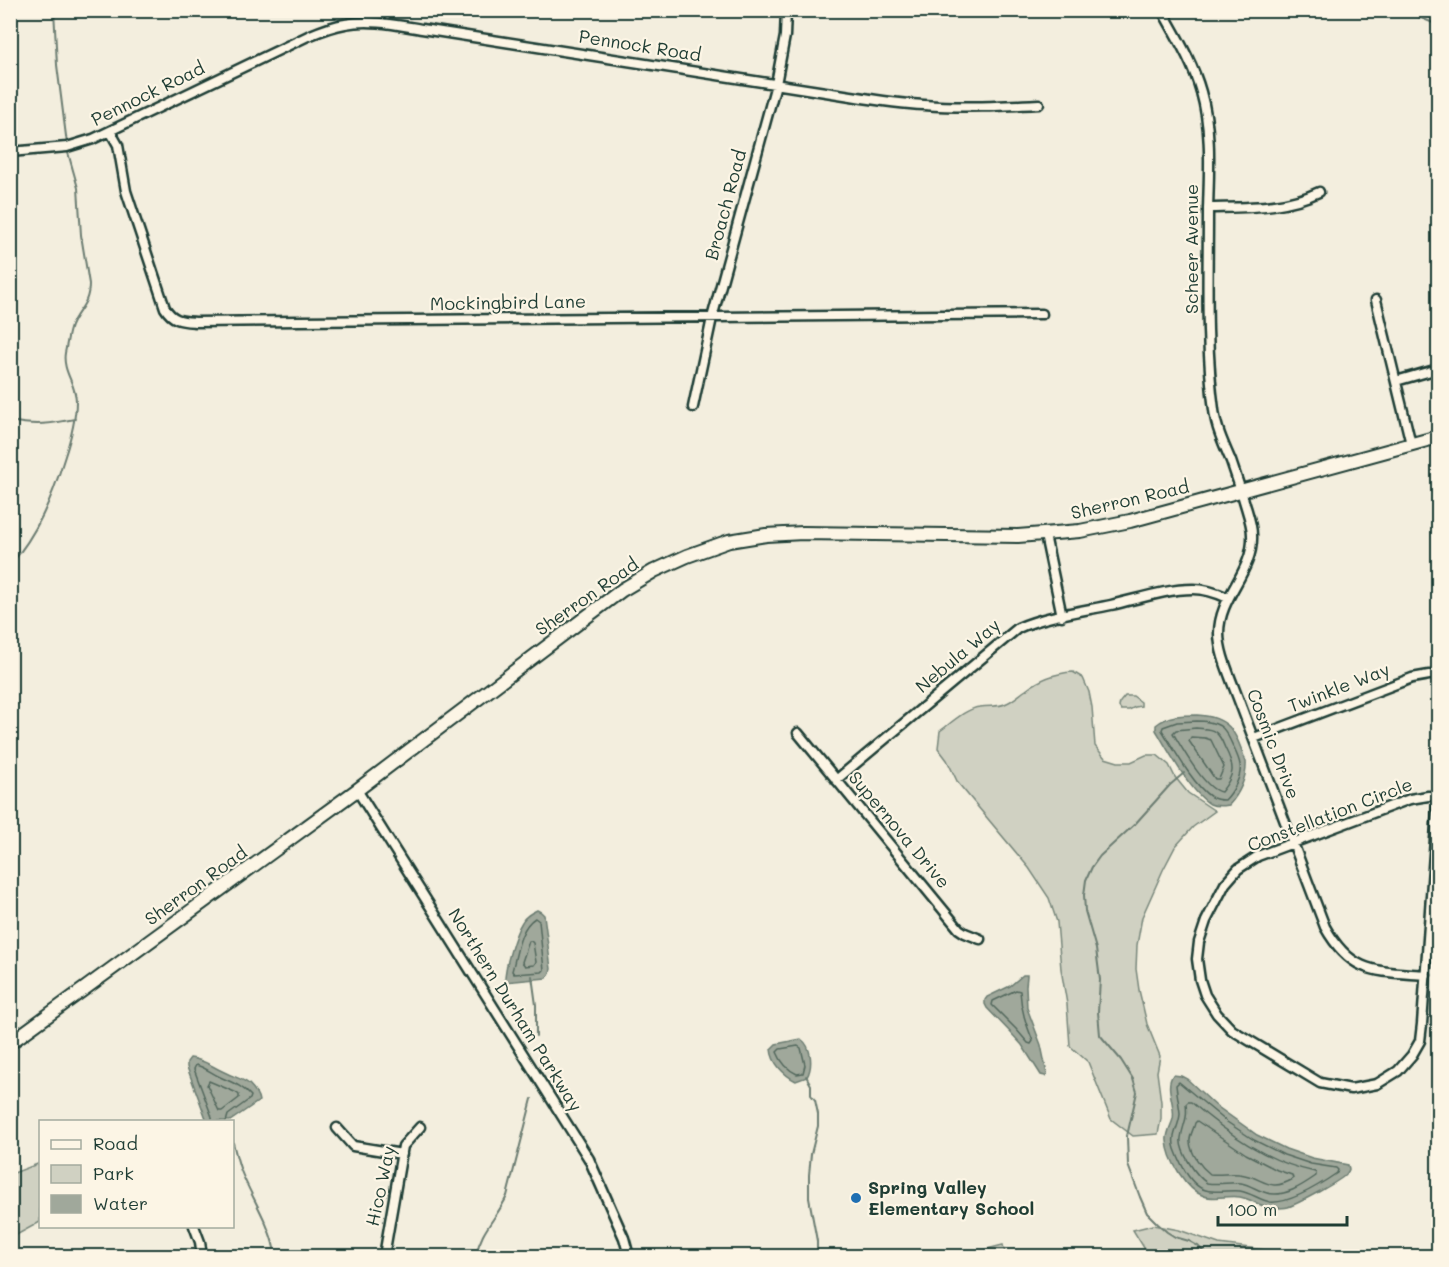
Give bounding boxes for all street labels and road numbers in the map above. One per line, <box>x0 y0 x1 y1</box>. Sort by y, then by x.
street label: Pennock Road <box>577 24 703 67</box>
street label: Pennock Road <box>87 55 208 131</box>
street label: Broach Road <box>699 147 751 263</box>
street label: Scheer Avenue <box>1179 184 1203 314</box>
street label: Mockingbird Lane <box>430 289 586 315</box>
street label: Sherron Road <box>1068 474 1191 524</box>
street label: Sherron Road <box>530 552 643 641</box>
street label: Nebula Way <box>910 613 1005 698</box>
street label: Twinkle Way <box>1284 657 1393 717</box>
street label: Cosmic Drive <box>1242 685 1306 802</box>
street label: Supernova Drive <box>844 766 956 893</box>
street label: Constellation Circle <box>1244 772 1416 857</box>
street label: Sherron Road <box>140 840 251 930</box>
street label: Northern Durham Parkway <box>443 903 588 1116</box>
street label: Hico Way <box>360 1143 400 1228</box>

